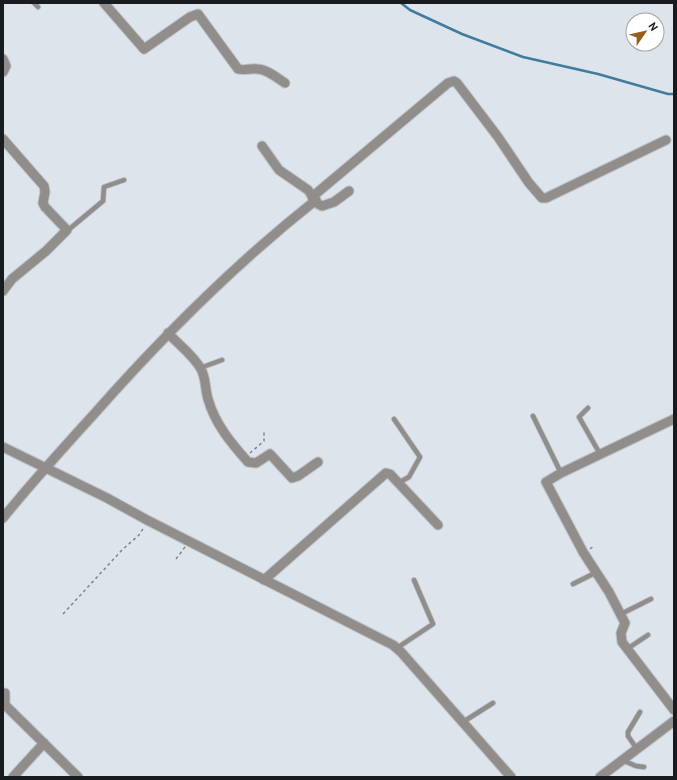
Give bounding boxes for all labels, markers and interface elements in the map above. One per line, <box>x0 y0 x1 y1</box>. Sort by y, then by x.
north arrow <box>625 12 665 52</box>
text: N <box>645 19 661 33</box>

